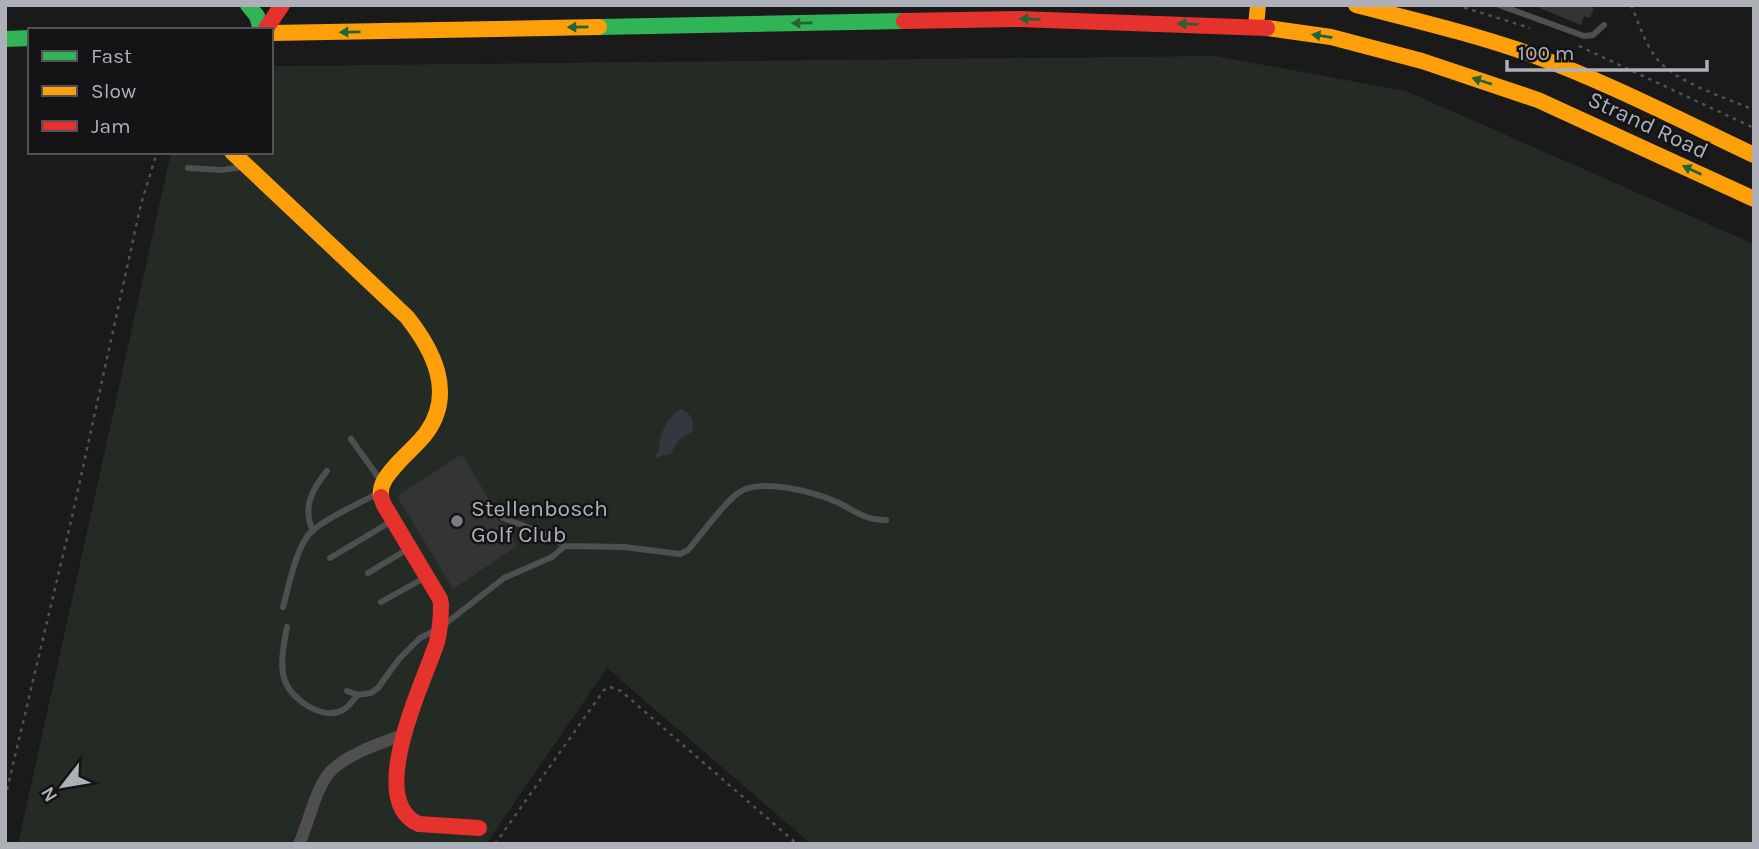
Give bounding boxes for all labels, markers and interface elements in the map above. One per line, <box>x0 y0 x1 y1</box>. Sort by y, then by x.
one-way arrow <box>1019 13 1041 25</box>
one-way arrow <box>791 17 813 29</box>
one-way arrow <box>1176 18 1198 30</box>
one-way arrow <box>567 22 589 33</box>
one-way arrow <box>339 26 361 38</box>
legend <box>28 28 273 154</box>
scale bar <box>1507 28 1706 72</box>
one-way arrow <box>1311 30 1333 41</box>
text: 100 m <box>1518 41 1575 65</box>
text: Fast <box>91 44 132 68</box>
one-way arrow <box>1472 76 1493 86</box>
text: Slow <box>91 79 136 103</box>
street label: Strand Road <box>1584 85 1712 165</box>
text: Jam <box>91 114 131 138</box>
one-way arrow <box>1682 164 1702 176</box>
place label: Stellenbosch Golf Club <box>471 495 608 548</box>
marker: Stellenbosch Golf Club <box>449 513 465 529</box>
north arrow <box>28 751 98 821</box>
text: N <box>36 783 62 806</box>

